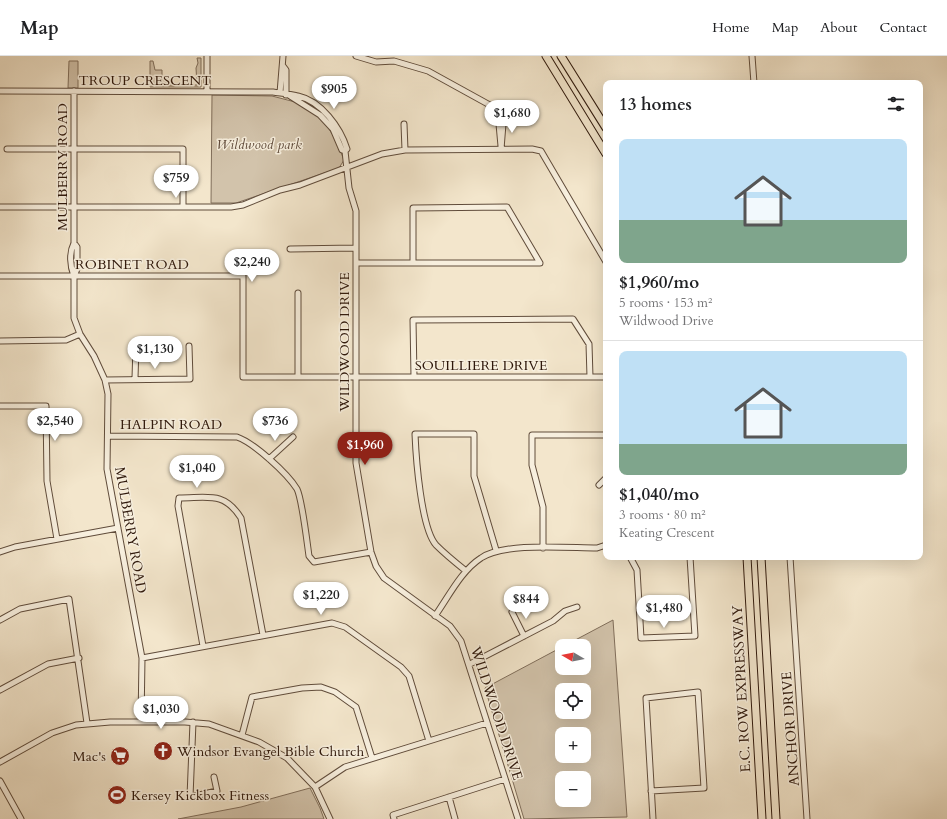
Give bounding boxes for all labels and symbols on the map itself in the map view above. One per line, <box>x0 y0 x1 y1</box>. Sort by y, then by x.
street label: TROUP CRESCENT <box>78 71 212 90</box>
pin: $905 <box>310 76 358 110</box>
pin: $1,680 <box>479 100 545 134</box>
street label: MULBERRY ROAD <box>53 103 72 231</box>
park label: Wildwood park <box>216 135 302 154</box>
pin: $759 <box>152 165 200 199</box>
pin: $2,240 <box>219 249 285 283</box>
street label: ROBINET ROAD <box>75 255 189 274</box>
street label: WILDWOOD DRIVE <box>335 272 354 413</box>
pin: $1,130 <box>122 336 188 370</box>
street label: SOUILLIERE DRIVE <box>415 356 548 375</box>
pin: $2,540 <box>22 408 88 442</box>
pin: $736 <box>251 408 299 442</box>
street label: HALPIN ROAD <box>120 415 222 434</box>
pin: $1,960 <box>332 432 398 466</box>
pin: $1,040 <box>164 455 230 489</box>
street label: MULBERRY ROAD <box>110 465 151 595</box>
pin: $1,220 <box>288 582 354 616</box>
pin: $844 <box>502 586 550 620</box>
pin: $1,480 <box>631 595 697 629</box>
street label: E.C. ROW EXPRESSWAY <box>728 604 755 773</box>
north arrow <box>555 639 591 675</box>
street label: WILDWOOD DRIVE <box>466 643 527 783</box>
street label: ANCHOR DRIVE <box>777 671 804 787</box>
pin: $1,030 <box>128 696 194 730</box>
church icon: Windsor Evangel Bible Church <box>152 740 174 762</box>
place label: Windsor Evangel Bible Church <box>176 742 364 761</box>
supermarket icon: Mac's <box>109 745 131 767</box>
place label: Mac's <box>73 747 106 766</box>
sports icon: Kersey Kickbox Fitness <box>106 784 128 806</box>
place label: Kersey Kickbox Fitness <box>131 786 269 805</box>

